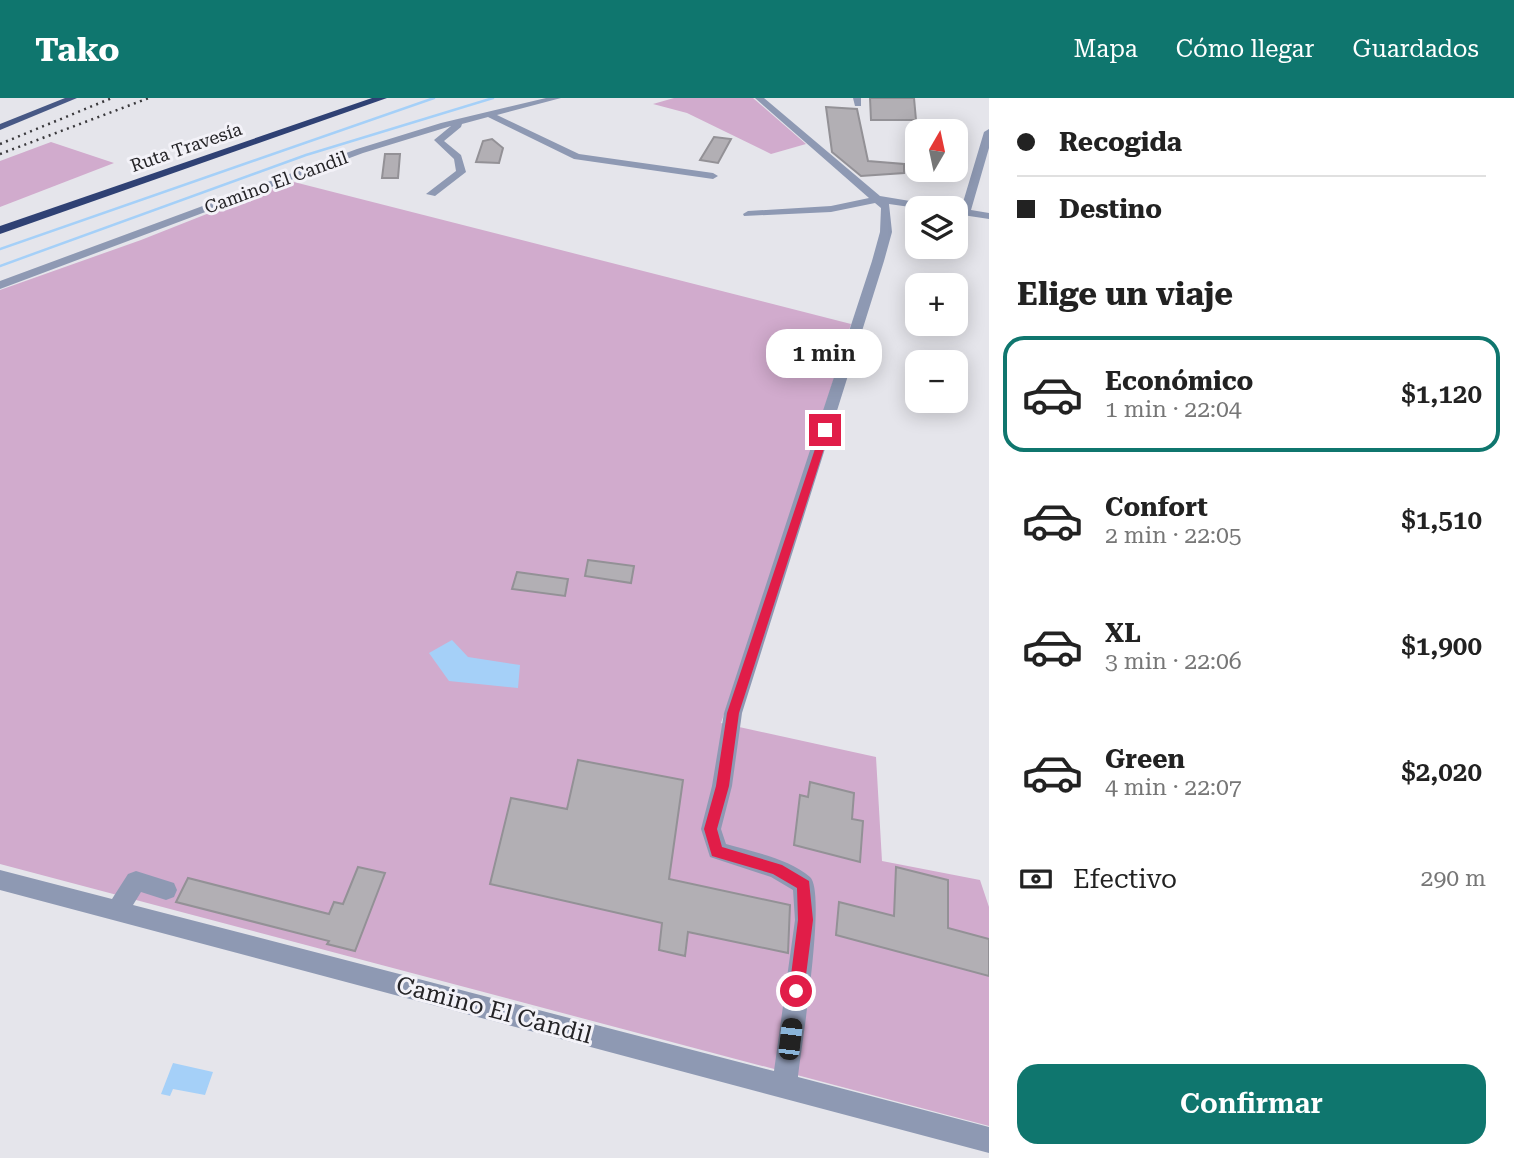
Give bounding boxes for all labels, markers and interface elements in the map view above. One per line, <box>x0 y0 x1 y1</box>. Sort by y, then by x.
text: Tako <box>35 30 120 69</box>
text: Mapa <box>1074 35 1138 63</box>
text: Cómo llegar <box>1176 35 1314 63</box>
text: Guardados <box>1352 35 1479 63</box>
street label: Ruta Travesía <box>127 118 245 176</box>
north arrow <box>905 119 968 182</box>
map controls <box>905 119 968 413</box>
text: Recogida <box>1059 127 1182 157</box>
street label: Camino El Candil <box>202 146 351 218</box>
text: Destino <box>1059 194 1162 224</box>
button: layers <box>905 196 968 259</box>
button: + <box>905 273 968 336</box>
text: Elige un viaje <box>1017 275 1233 313</box>
callout: 1 min <box>767 328 883 378</box>
text: 1 min <box>792 340 856 367</box>
button: − <box>905 350 968 413</box>
icon: car <box>1021 363 1084 426</box>
text: Económico <box>1105 366 1253 396</box>
text: $1,120 <box>1401 379 1482 409</box>
text: 1 min · 22:04 <box>1105 396 1242 423</box>
route end <box>809 414 841 446</box>
icon: car <box>1021 489 1084 552</box>
text: Confort <box>1105 492 1208 522</box>
text: $1,510 <box>1401 505 1482 535</box>
text: 2 min · 22:05 <box>1105 522 1242 549</box>
icon: car <box>1021 615 1084 678</box>
text: XL <box>1105 618 1141 648</box>
text: $1,900 <box>1401 631 1482 661</box>
text: 3 min · 22:06 <box>1105 648 1242 675</box>
icon: car <box>1021 741 1084 804</box>
text: Green <box>1105 744 1185 774</box>
text: $2,020 <box>1401 757 1482 787</box>
text: 4 min · 22:07 <box>1105 774 1242 801</box>
icon: cash <box>1017 860 1055 898</box>
text: Efectivo <box>1073 864 1177 894</box>
text: 290 m <box>1421 865 1486 892</box>
street label: Camino El Candil <box>393 970 595 1050</box>
route start <box>780 975 812 1007</box>
car <box>778 1017 803 1061</box>
button: Confirmar <box>1017 1064 1486 1144</box>

